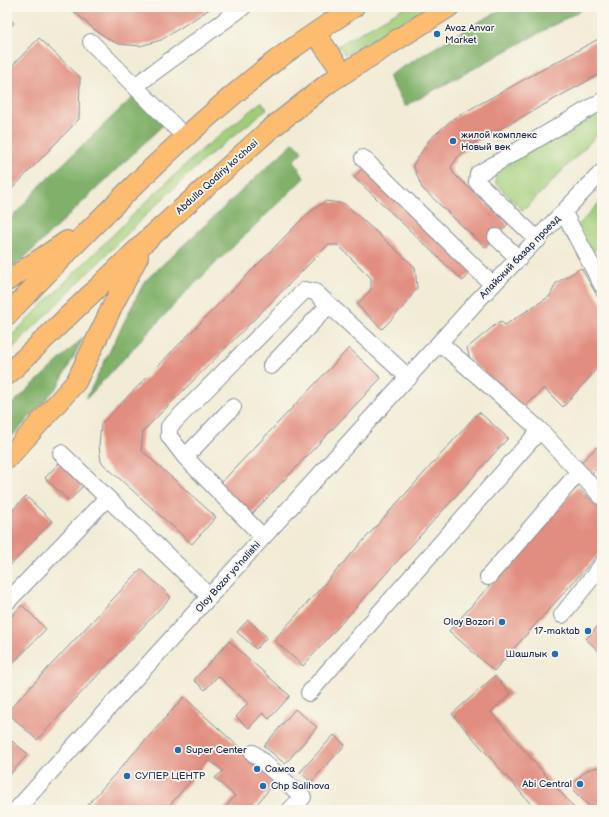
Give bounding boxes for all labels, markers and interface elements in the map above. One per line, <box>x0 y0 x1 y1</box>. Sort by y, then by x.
place label: Avaz Anvar Market <box>445 22 495 46</box>
marker: Avaz Anvar Market <box>432 29 442 39</box>
place label: жилой комплекс Новый век <box>461 129 537 153</box>
marker: жилой комплекс Новый век <box>448 136 458 146</box>
street label: Abdulla Qodiriy ko'chasi <box>174 137 260 217</box>
street label: Алайский базар проезд <box>476 213 563 302</box>
street label: Oloy Bozor yo'nalishi <box>193 539 263 615</box>
place label: Oloy Bozori <box>443 616 494 628</box>
marker: Oloy Bozori <box>497 617 507 627</box>
place label: 17-maktab <box>534 625 580 637</box>
marker: 17-maktab <box>583 626 593 636</box>
place label: Шашлык <box>506 648 548 660</box>
marker: Шашлык <box>550 649 560 659</box>
place label: Super Center <box>186 744 247 756</box>
marker: Super Center <box>173 745 183 755</box>
place label: Самса <box>265 763 295 775</box>
marker: Самса <box>252 764 262 774</box>
place label: СУПЕР ЦЕНТР <box>135 770 206 782</box>
marker: СУПЕР ЦЕНТР <box>122 771 132 781</box>
place label: Abi Central <box>522 778 572 790</box>
marker: Abi Central <box>575 779 585 789</box>
place label: Chp Salihova <box>271 780 330 792</box>
marker: Chp Salihova <box>258 781 268 791</box>

